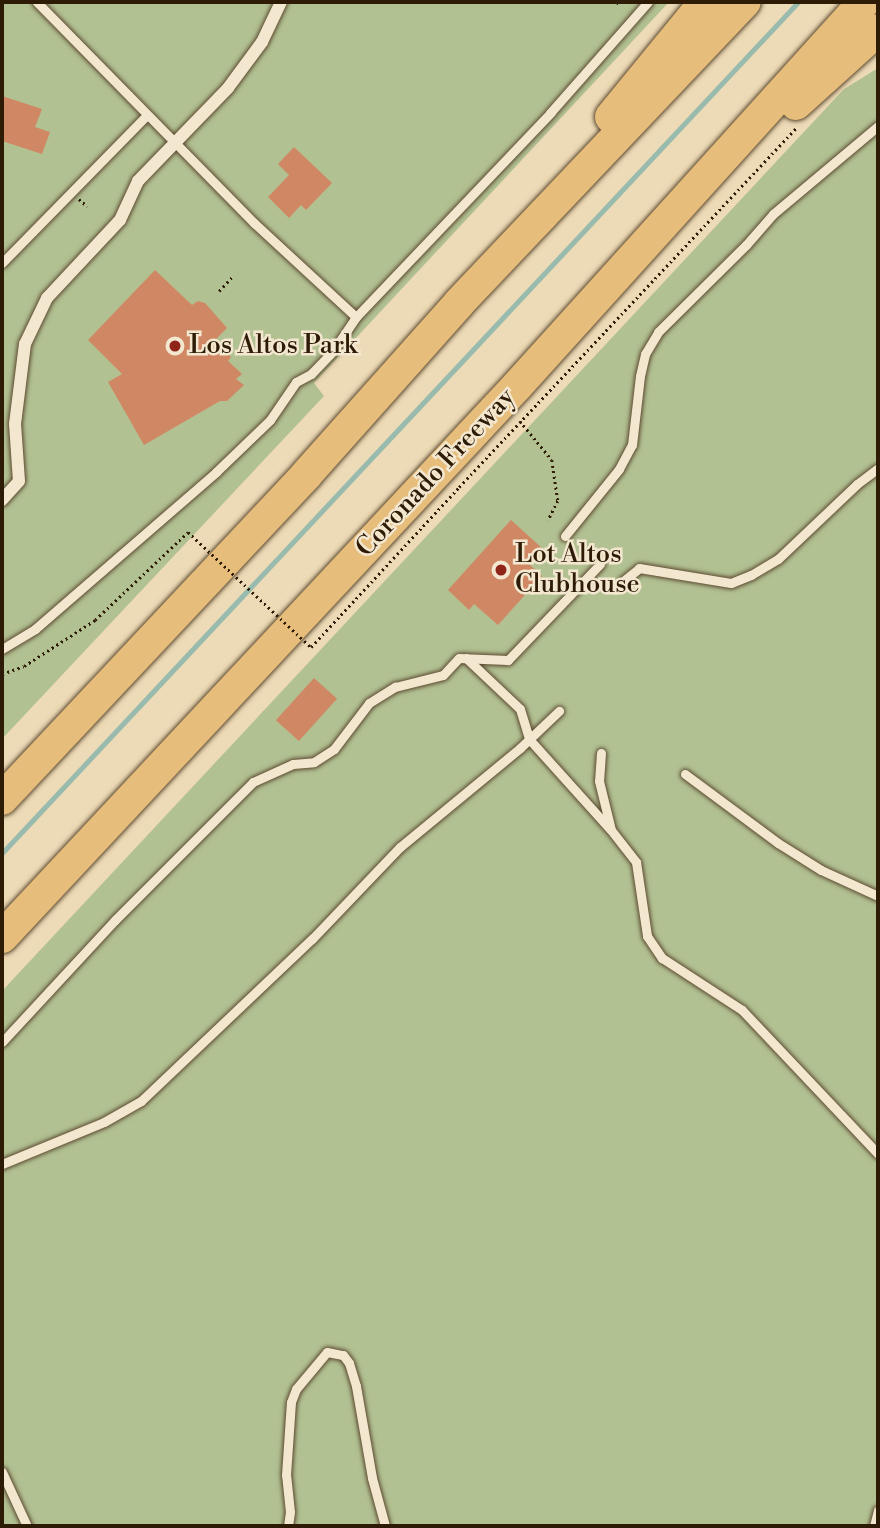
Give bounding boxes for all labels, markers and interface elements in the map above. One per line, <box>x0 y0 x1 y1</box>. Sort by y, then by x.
place label: Los Altos Park <box>189 330 357 362</box>
marker: Los Altos Park <box>167 338 183 354</box>
street label: Coronado Freeway <box>350 382 522 564</box>
place label: Lot Altos Clubhouse <box>515 539 640 600</box>
marker: Lot Altos Clubhouse <box>493 562 509 578</box>

